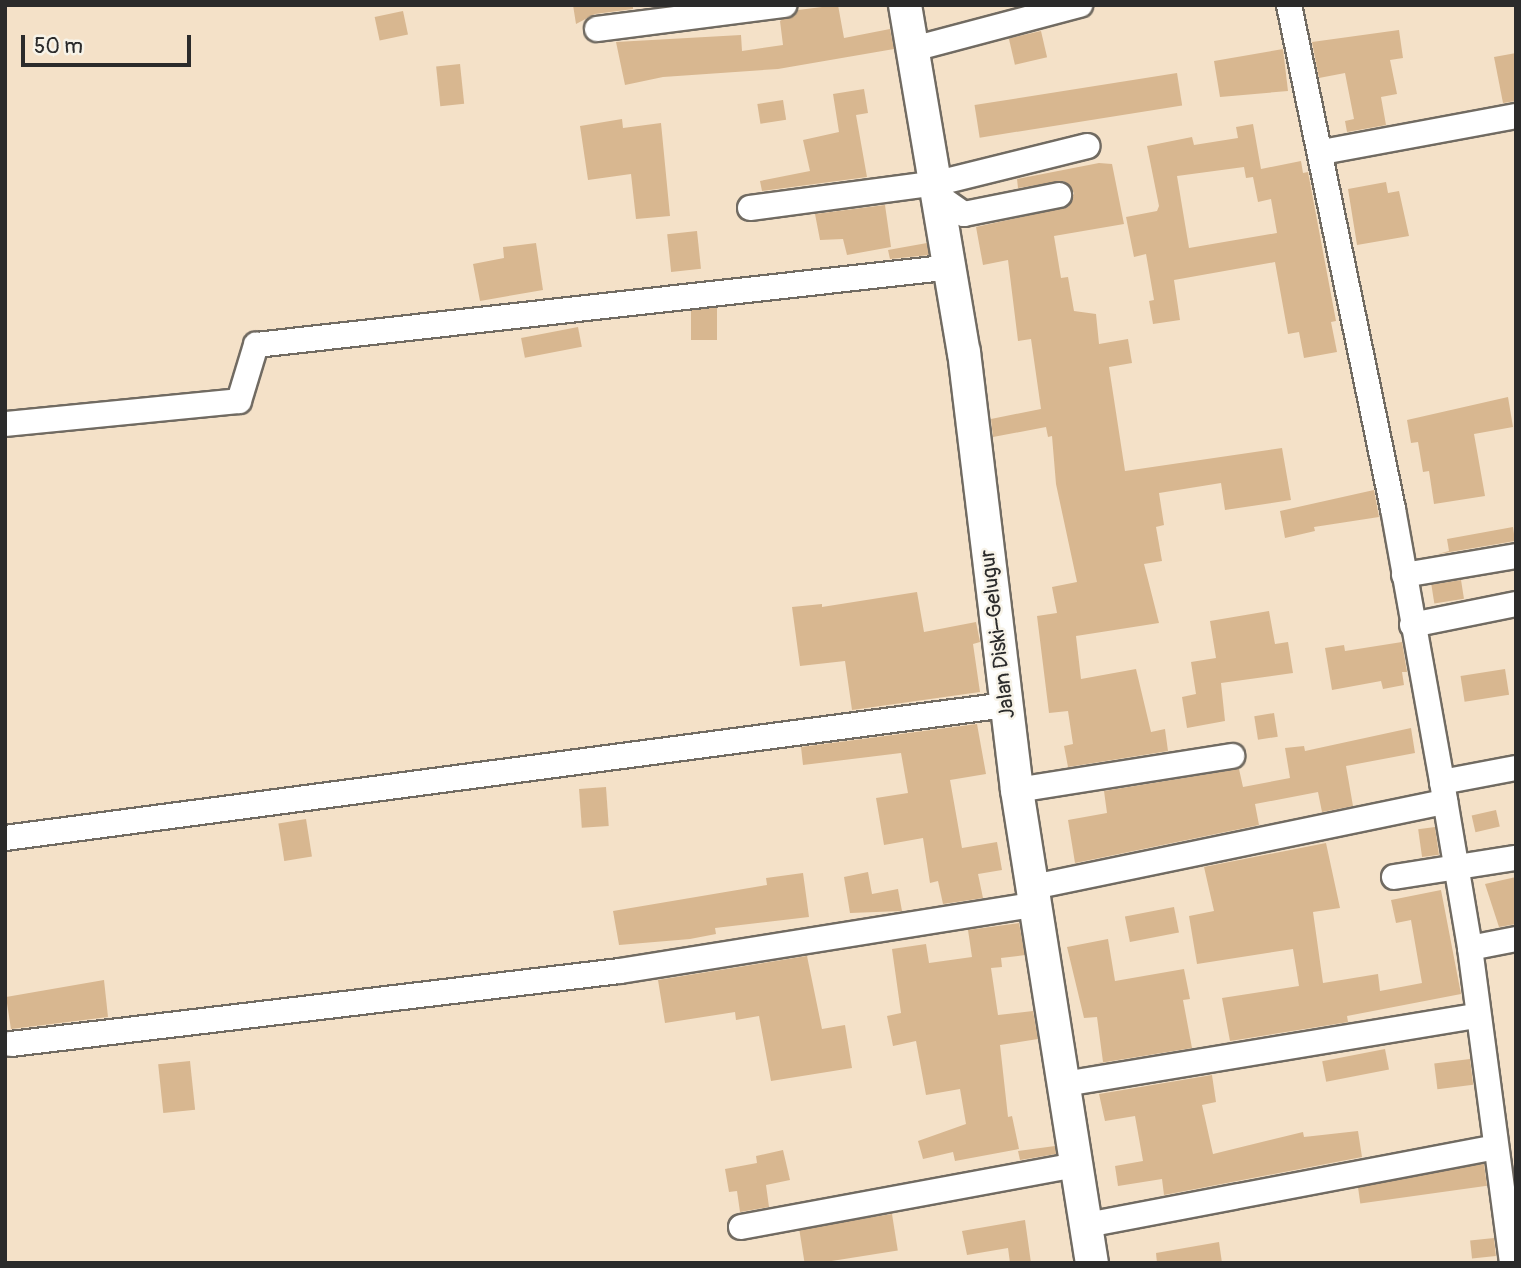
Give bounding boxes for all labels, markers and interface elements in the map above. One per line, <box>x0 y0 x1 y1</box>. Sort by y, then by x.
scale bar <box>24 21 194 65</box>
text: 50 m <box>34 33 83 60</box>
street label: Jalan Diski–Gelugur <box>975 548 1021 720</box>

